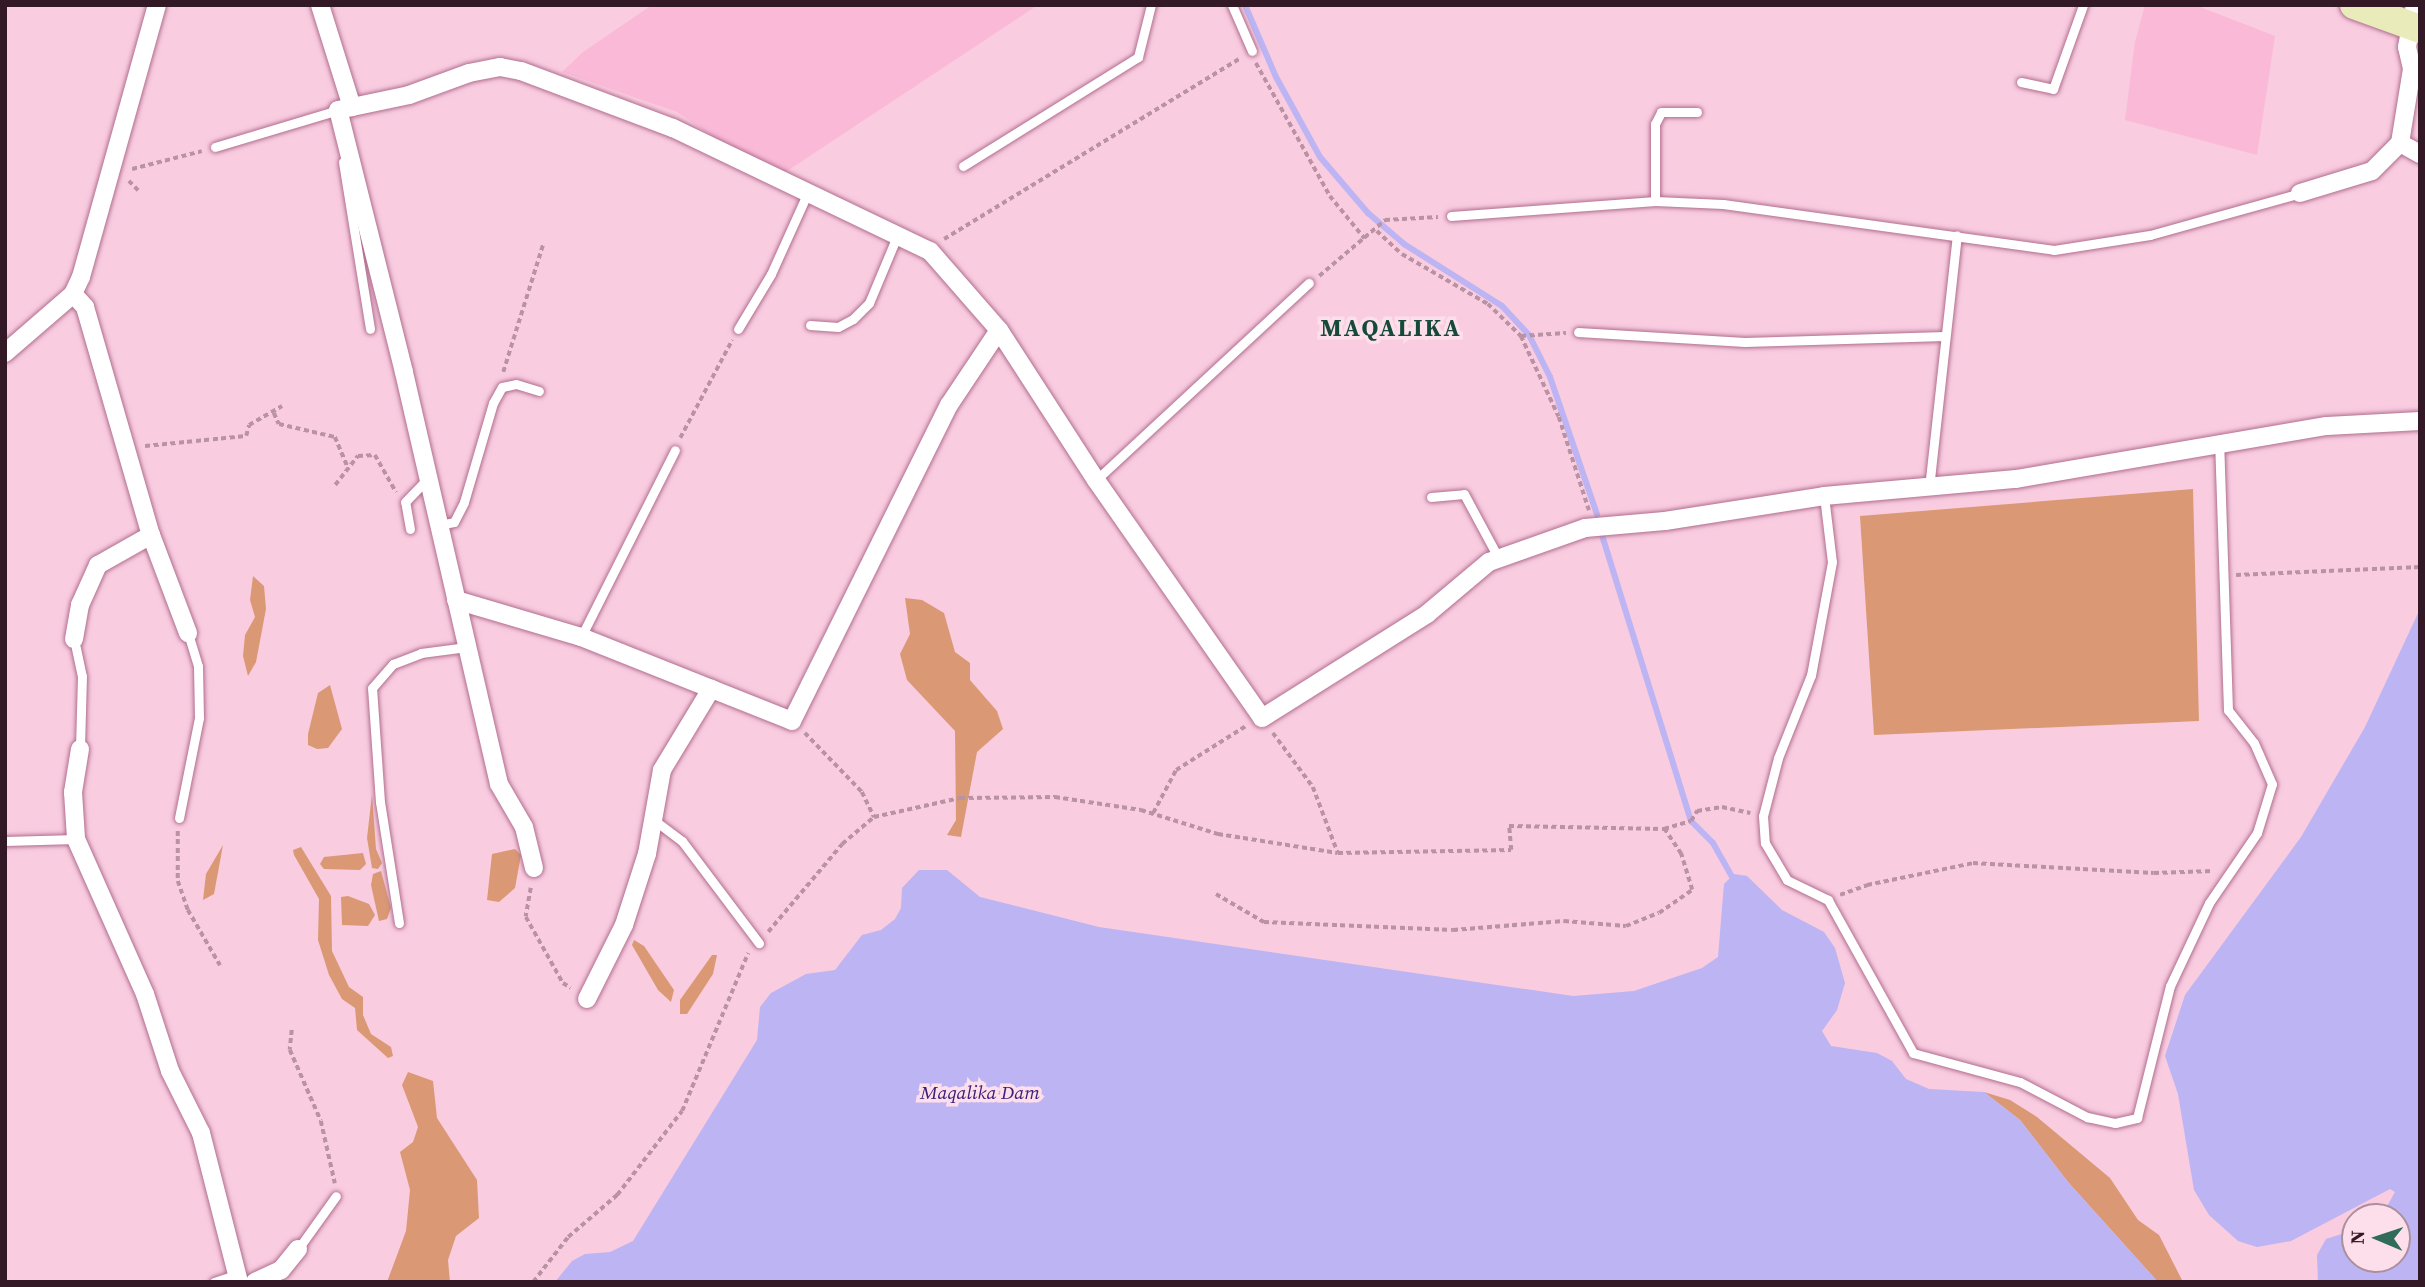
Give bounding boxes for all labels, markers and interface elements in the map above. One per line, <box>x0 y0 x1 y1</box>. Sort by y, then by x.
district label: MAQALIKA <box>1321 314 1461 342</box>
water label: Maqalika Dam <box>920 1082 1040 1104</box>
north arrow <box>2341 1203 2411 1273</box>
text: N <box>2344 1230 2370 1245</box>

